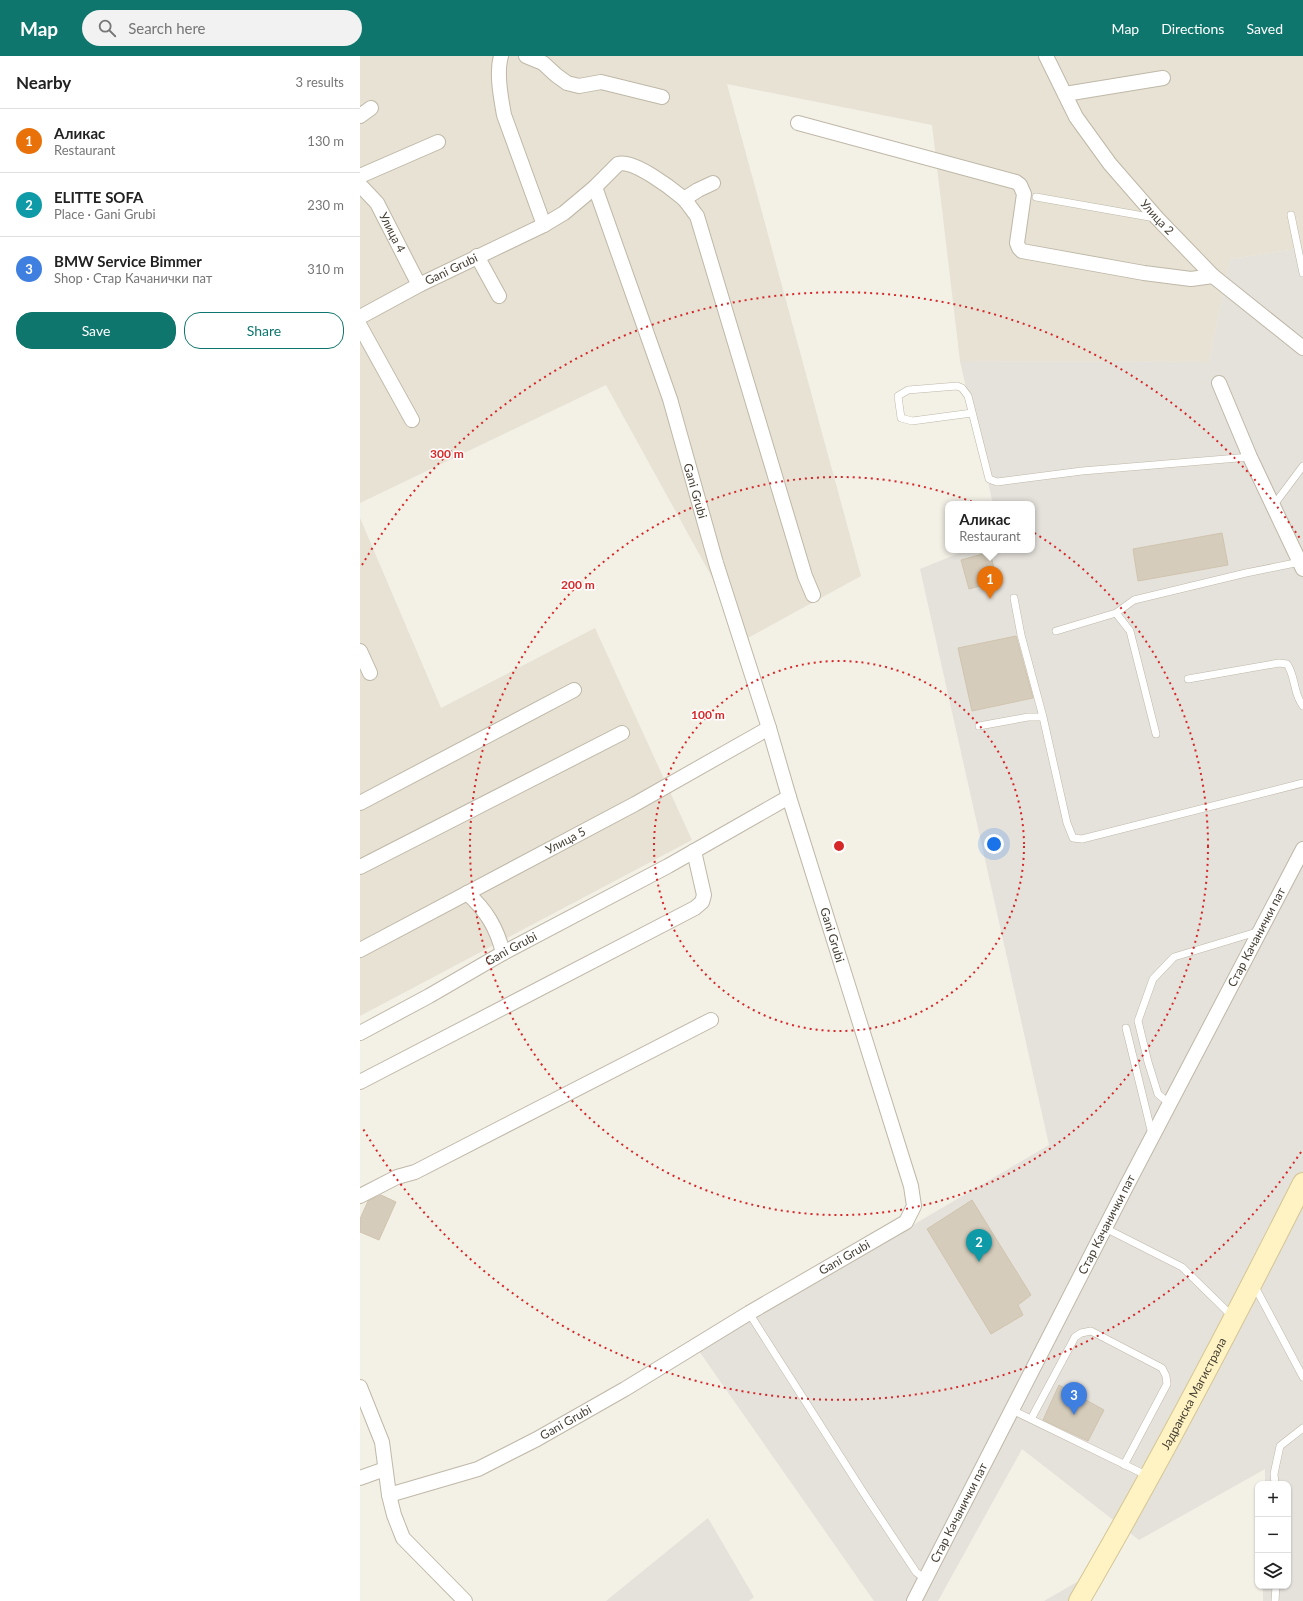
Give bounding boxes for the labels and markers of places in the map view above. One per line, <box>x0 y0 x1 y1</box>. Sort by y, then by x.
pin: 1 <box>977 566 1003 599</box>
centre of rings <box>832 839 846 853</box>
pin: 2 <box>966 1229 992 1262</box>
pin: 3 <box>1061 1382 1087 1415</box>

